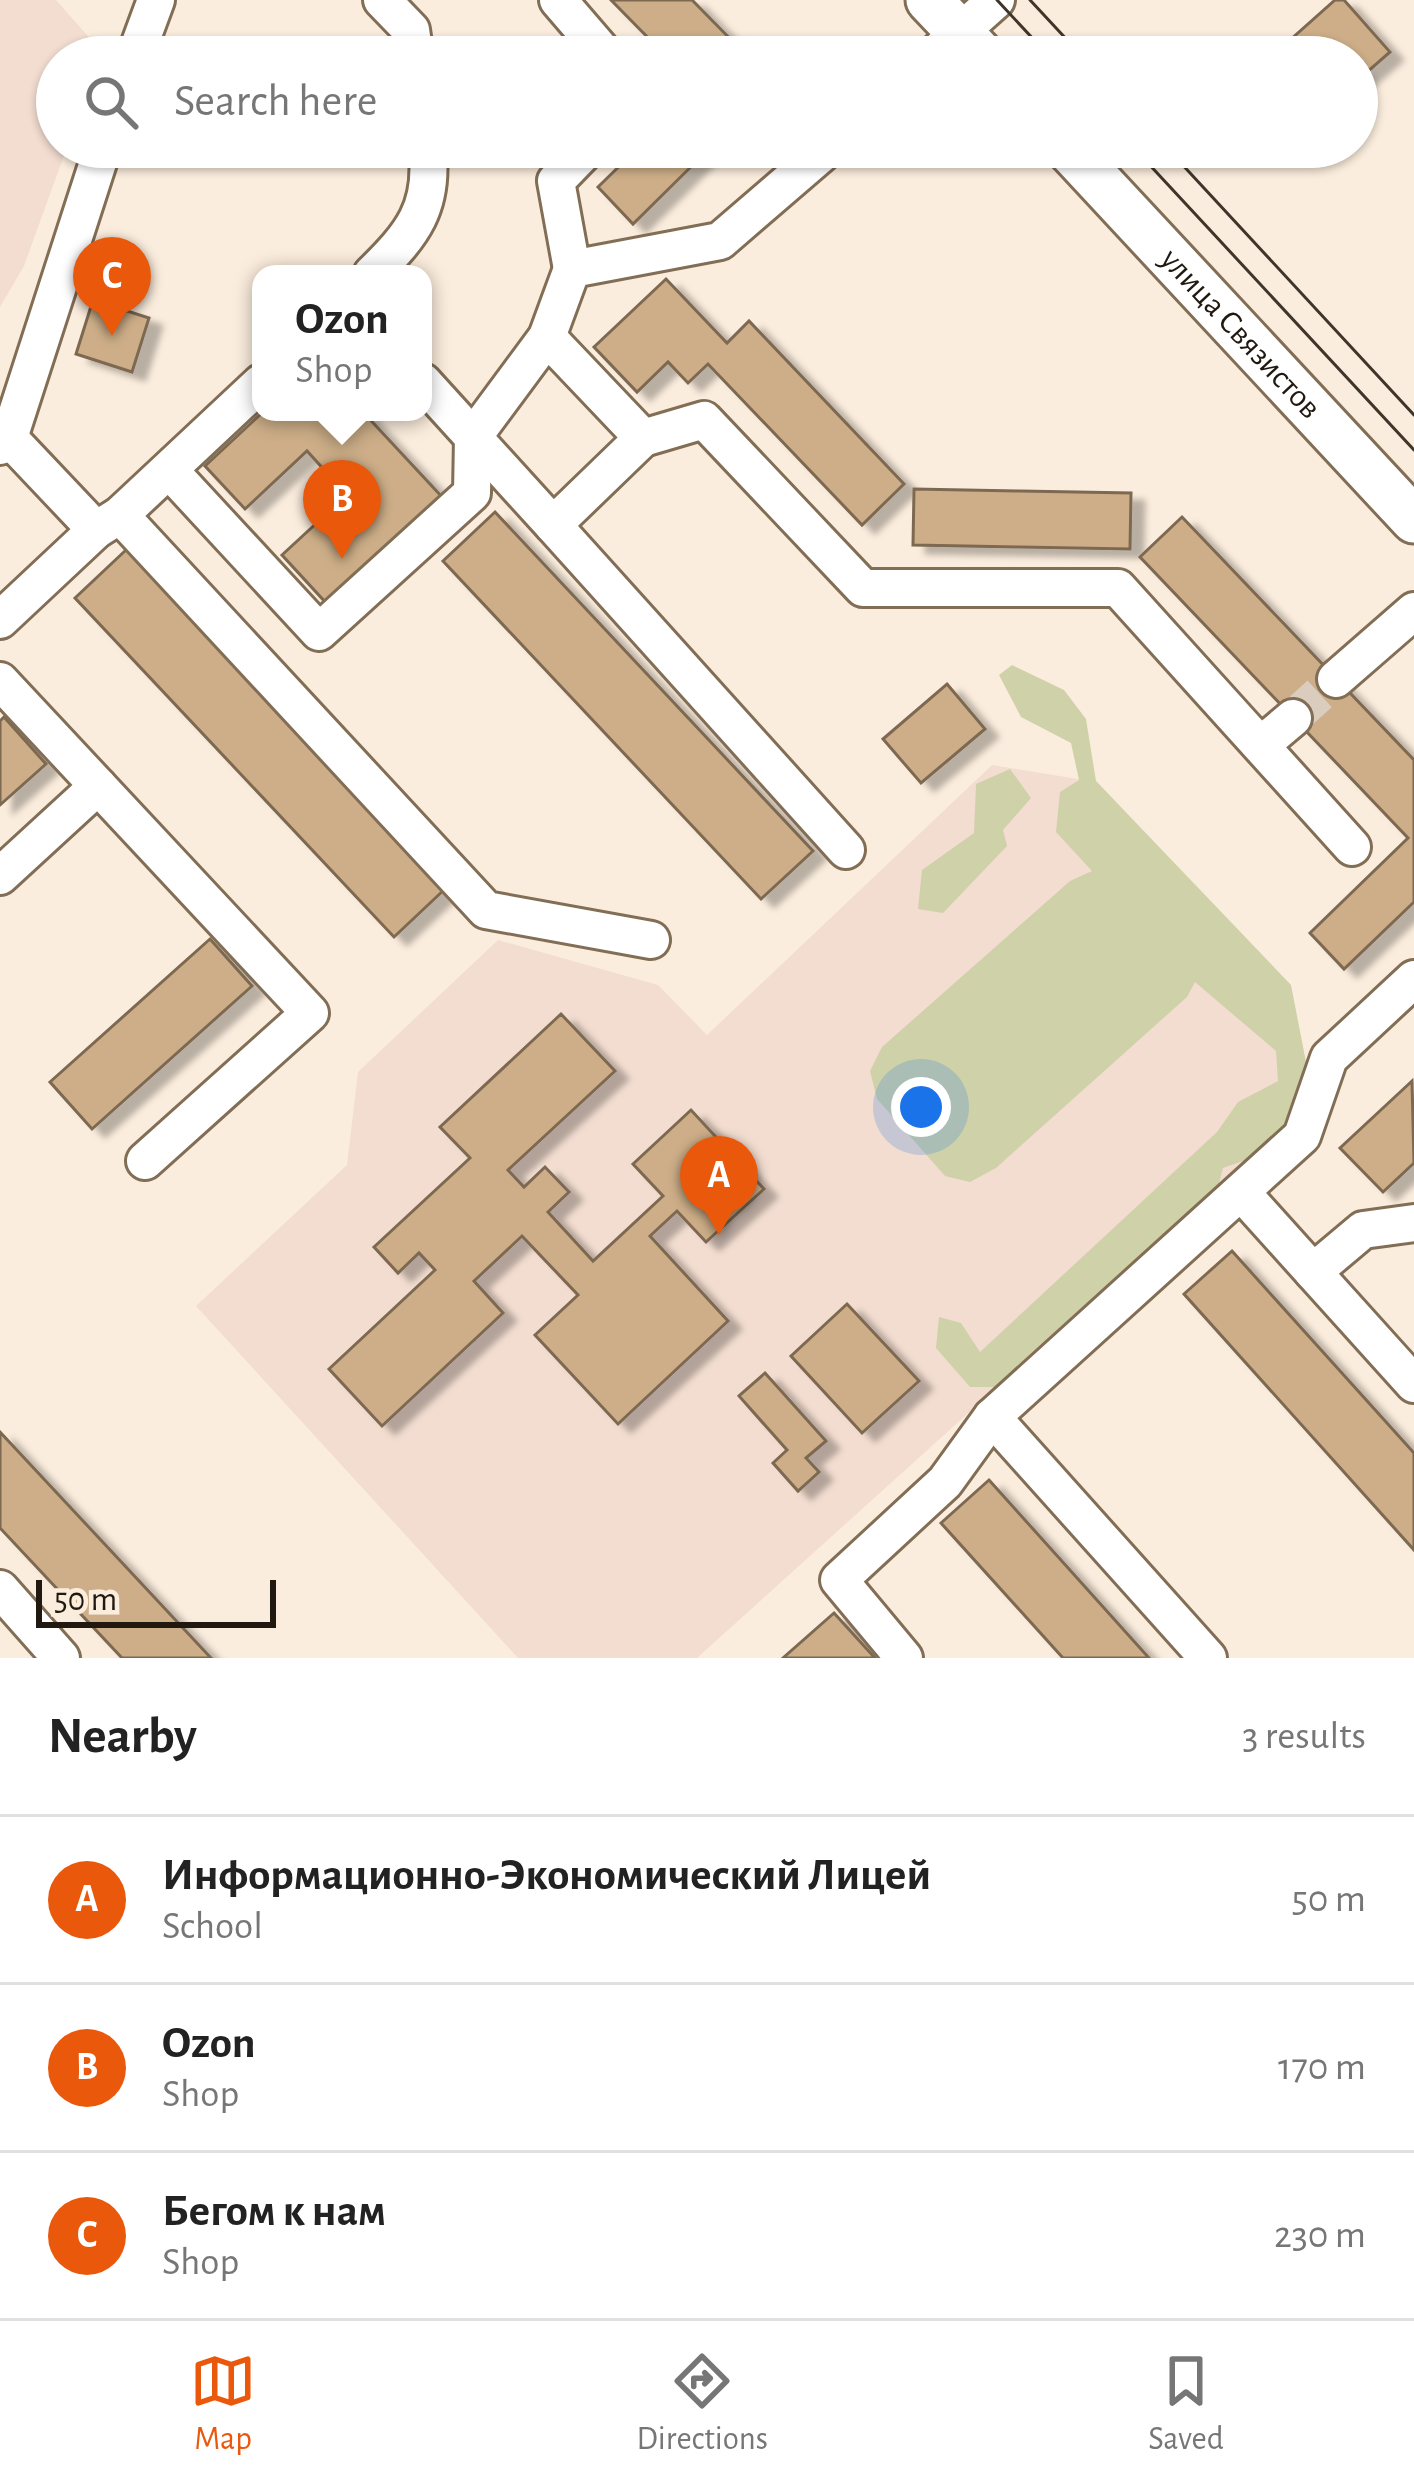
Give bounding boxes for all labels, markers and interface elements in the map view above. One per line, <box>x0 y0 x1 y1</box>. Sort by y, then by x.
search box <box>36 36 1378 168</box>
icon: search <box>78 69 144 135</box>
text: Search here <box>174 79 377 124</box>
pin: C <box>73 237 151 336</box>
street label: улица Связистов <box>1154 242 1327 425</box>
popup <box>252 265 432 421</box>
text: Ozon <box>295 297 389 342</box>
text: Shop <box>295 351 373 390</box>
pin: B <box>303 460 381 559</box>
your location <box>891 1077 951 1137</box>
pin: A <box>680 1136 758 1235</box>
scale bar <box>36 1574 276 1627</box>
text: 50 m <box>54 1584 117 1617</box>
text: Nearby <box>48 1711 197 1762</box>
text: 3 results <box>1242 1717 1366 1756</box>
text: Информационно-Экономический Лицей <box>162 1853 931 1898</box>
text: A <box>75 1880 99 1919</box>
text: 50 m <box>1291 1880 1366 1919</box>
text: School <box>162 1907 263 1946</box>
text: Ozon <box>162 2021 255 2066</box>
text: B <box>76 2048 98 2087</box>
text: 170 m <box>1278 2048 1366 2087</box>
text: Shop <box>162 2075 239 2114</box>
text: Бегом к нам <box>162 2189 386 2234</box>
text: C <box>77 2216 97 2255</box>
text: 230 m <box>1274 2216 1366 2255</box>
text: Shop <box>162 2243 239 2282</box>
tab: Map <box>190 2348 256 2460</box>
tab: Directions <box>636 2348 768 2460</box>
tab: Saved <box>1148 2348 1224 2460</box>

